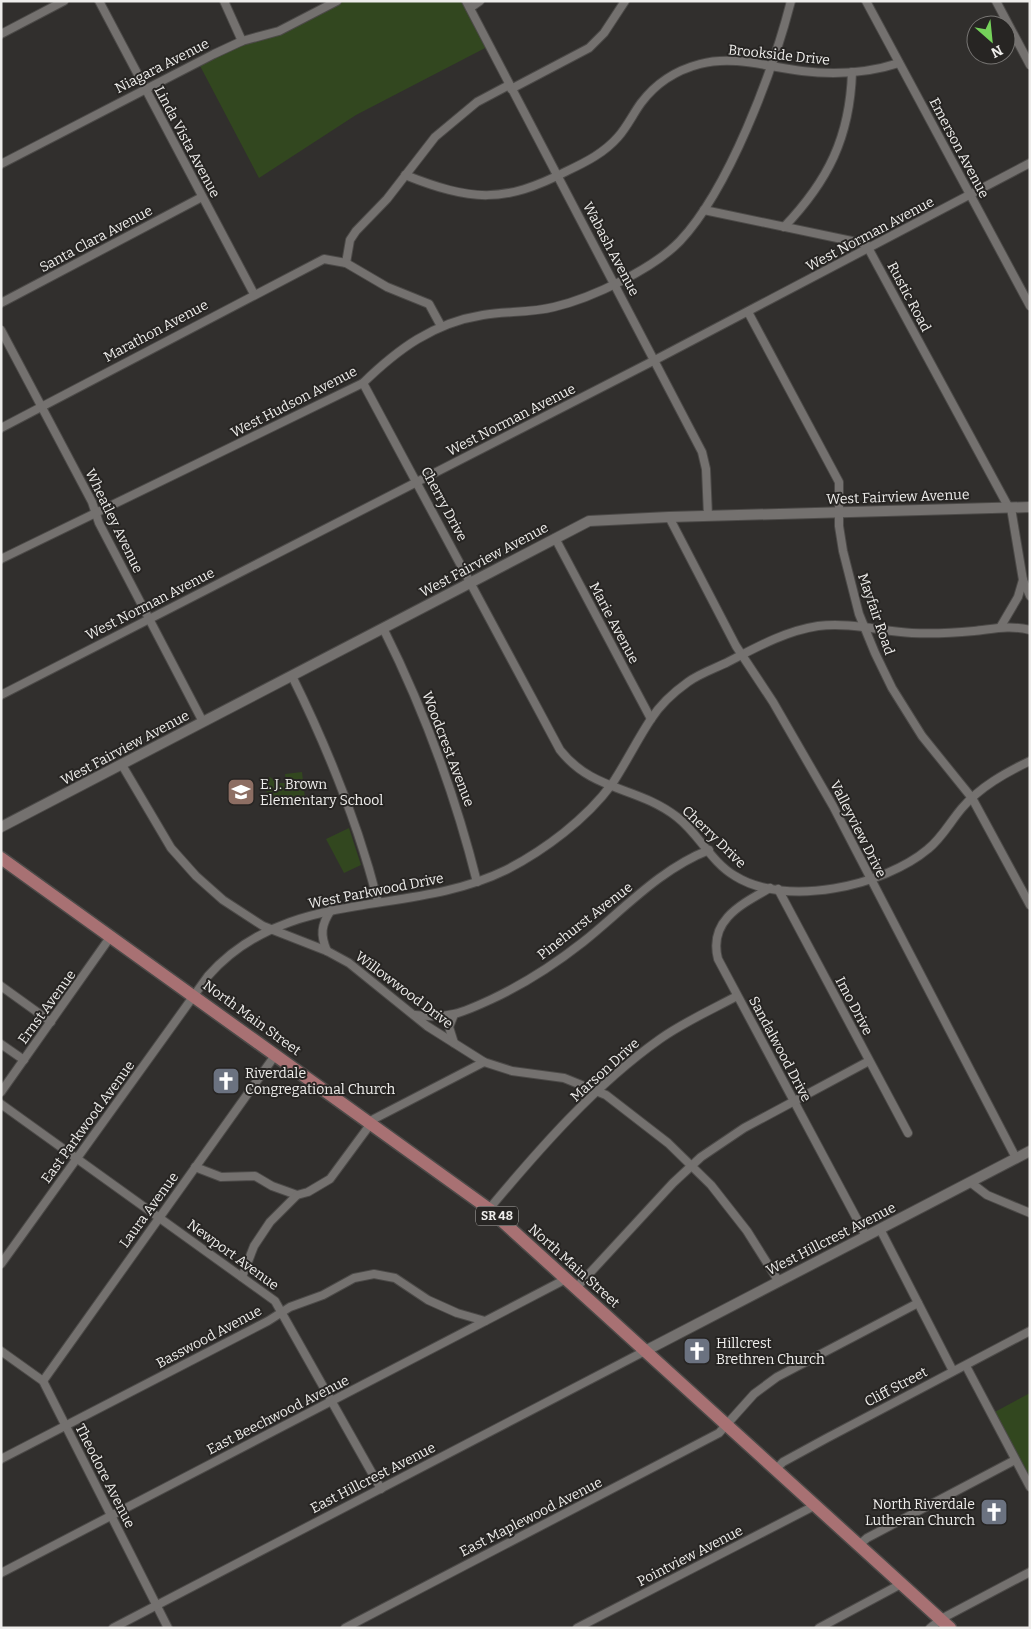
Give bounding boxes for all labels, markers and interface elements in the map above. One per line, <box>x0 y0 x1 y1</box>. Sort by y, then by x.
north arrow <box>966 15 1016 65</box>
street label: Niagara Avenue <box>112 35 212 97</box>
street label: Brookside Drive <box>727 41 831 69</box>
text: N <box>988 41 1005 61</box>
street label: Linda Vista Avenue <box>150 83 224 201</box>
street label: Emerson Avenue <box>925 95 993 201</box>
street label: West Norman Avenue <box>803 193 937 275</box>
street label: Wabash Avenue <box>579 199 643 299</box>
street label: Santa Clara Avenue <box>37 202 155 276</box>
street label: Rustic Road <box>884 259 934 335</box>
street label: Marathon Avenue <box>101 296 211 366</box>
street label: West Hudson Avenue <box>228 363 360 441</box>
street label: West Norman Avenue <box>444 380 578 460</box>
street label: Cherry Drive <box>417 464 471 544</box>
street label: Wheatley Avenue <box>81 466 147 576</box>
street label: West Fairview Avenue <box>826 486 970 508</box>
street label: West Fairview Avenue <box>417 519 551 601</box>
street label: West Norman Avenue <box>83 564 217 644</box>
street label: Mayfair Road <box>854 571 898 657</box>
street label: Marie Avenue <box>585 579 643 667</box>
street label: Woodcrest Avenue <box>418 689 478 809</box>
street label: West Fairview Avenue <box>58 707 192 789</box>
place label: E. J. Brown Elementary School <box>260 776 383 809</box>
school or university icon: E. J. Brown Elementary School <box>226 777 256 807</box>
street label: Valleyview Drive <box>826 778 890 880</box>
street label: Cherry Drive <box>679 802 749 872</box>
street label: West Parkwood Drive <box>307 870 445 912</box>
street label: Pinehurst Avenue <box>534 879 636 963</box>
street label: Willowwood Drive <box>352 948 456 1032</box>
street label: Ernst Avenue <box>14 967 80 1047</box>
street label: Imo Drive <box>832 974 876 1038</box>
street label: North Main Street <box>200 977 304 1059</box>
street label: Sandalwood Drive <box>745 993 815 1105</box>
street label: Marson Drive <box>567 1035 643 1105</box>
street label: East Parkwood Avenue <box>38 1057 138 1187</box>
place label: Riverdale Congregational Church <box>245 1065 395 1098</box>
church icon: Riverdale Congregational Church <box>211 1066 241 1096</box>
street label: Laura Avenue <box>116 1169 182 1251</box>
street label: West Hillcrest Avenue <box>763 1199 899 1279</box>
road number: SR 48 <box>476 1206 518 1226</box>
street label: Newport Avenue <box>184 1216 282 1294</box>
street label: North Main Street <box>525 1221 623 1311</box>
street label: Basswood Avenue <box>153 1302 265 1372</box>
place label: Hillcrest Brethren Church <box>716 1335 825 1368</box>
church icon: Hillcrest Brethren Church <box>682 1336 712 1366</box>
street label: Cliff Street <box>862 1363 930 1411</box>
street label: East Beechwood Avenue <box>204 1372 352 1458</box>
street label: Theodore Avenue <box>71 1421 139 1531</box>
street label: East Hillcrest Avenue <box>308 1439 438 1517</box>
street label: East Maplewood Avenue <box>457 1474 605 1560</box>
place label: North Riverdale Lutheran Church <box>865 1496 975 1529</box>
church icon: North Riverdale Lutheran Church <box>979 1497 1009 1527</box>
street label: Pointview Avenue <box>634 1522 746 1590</box>

